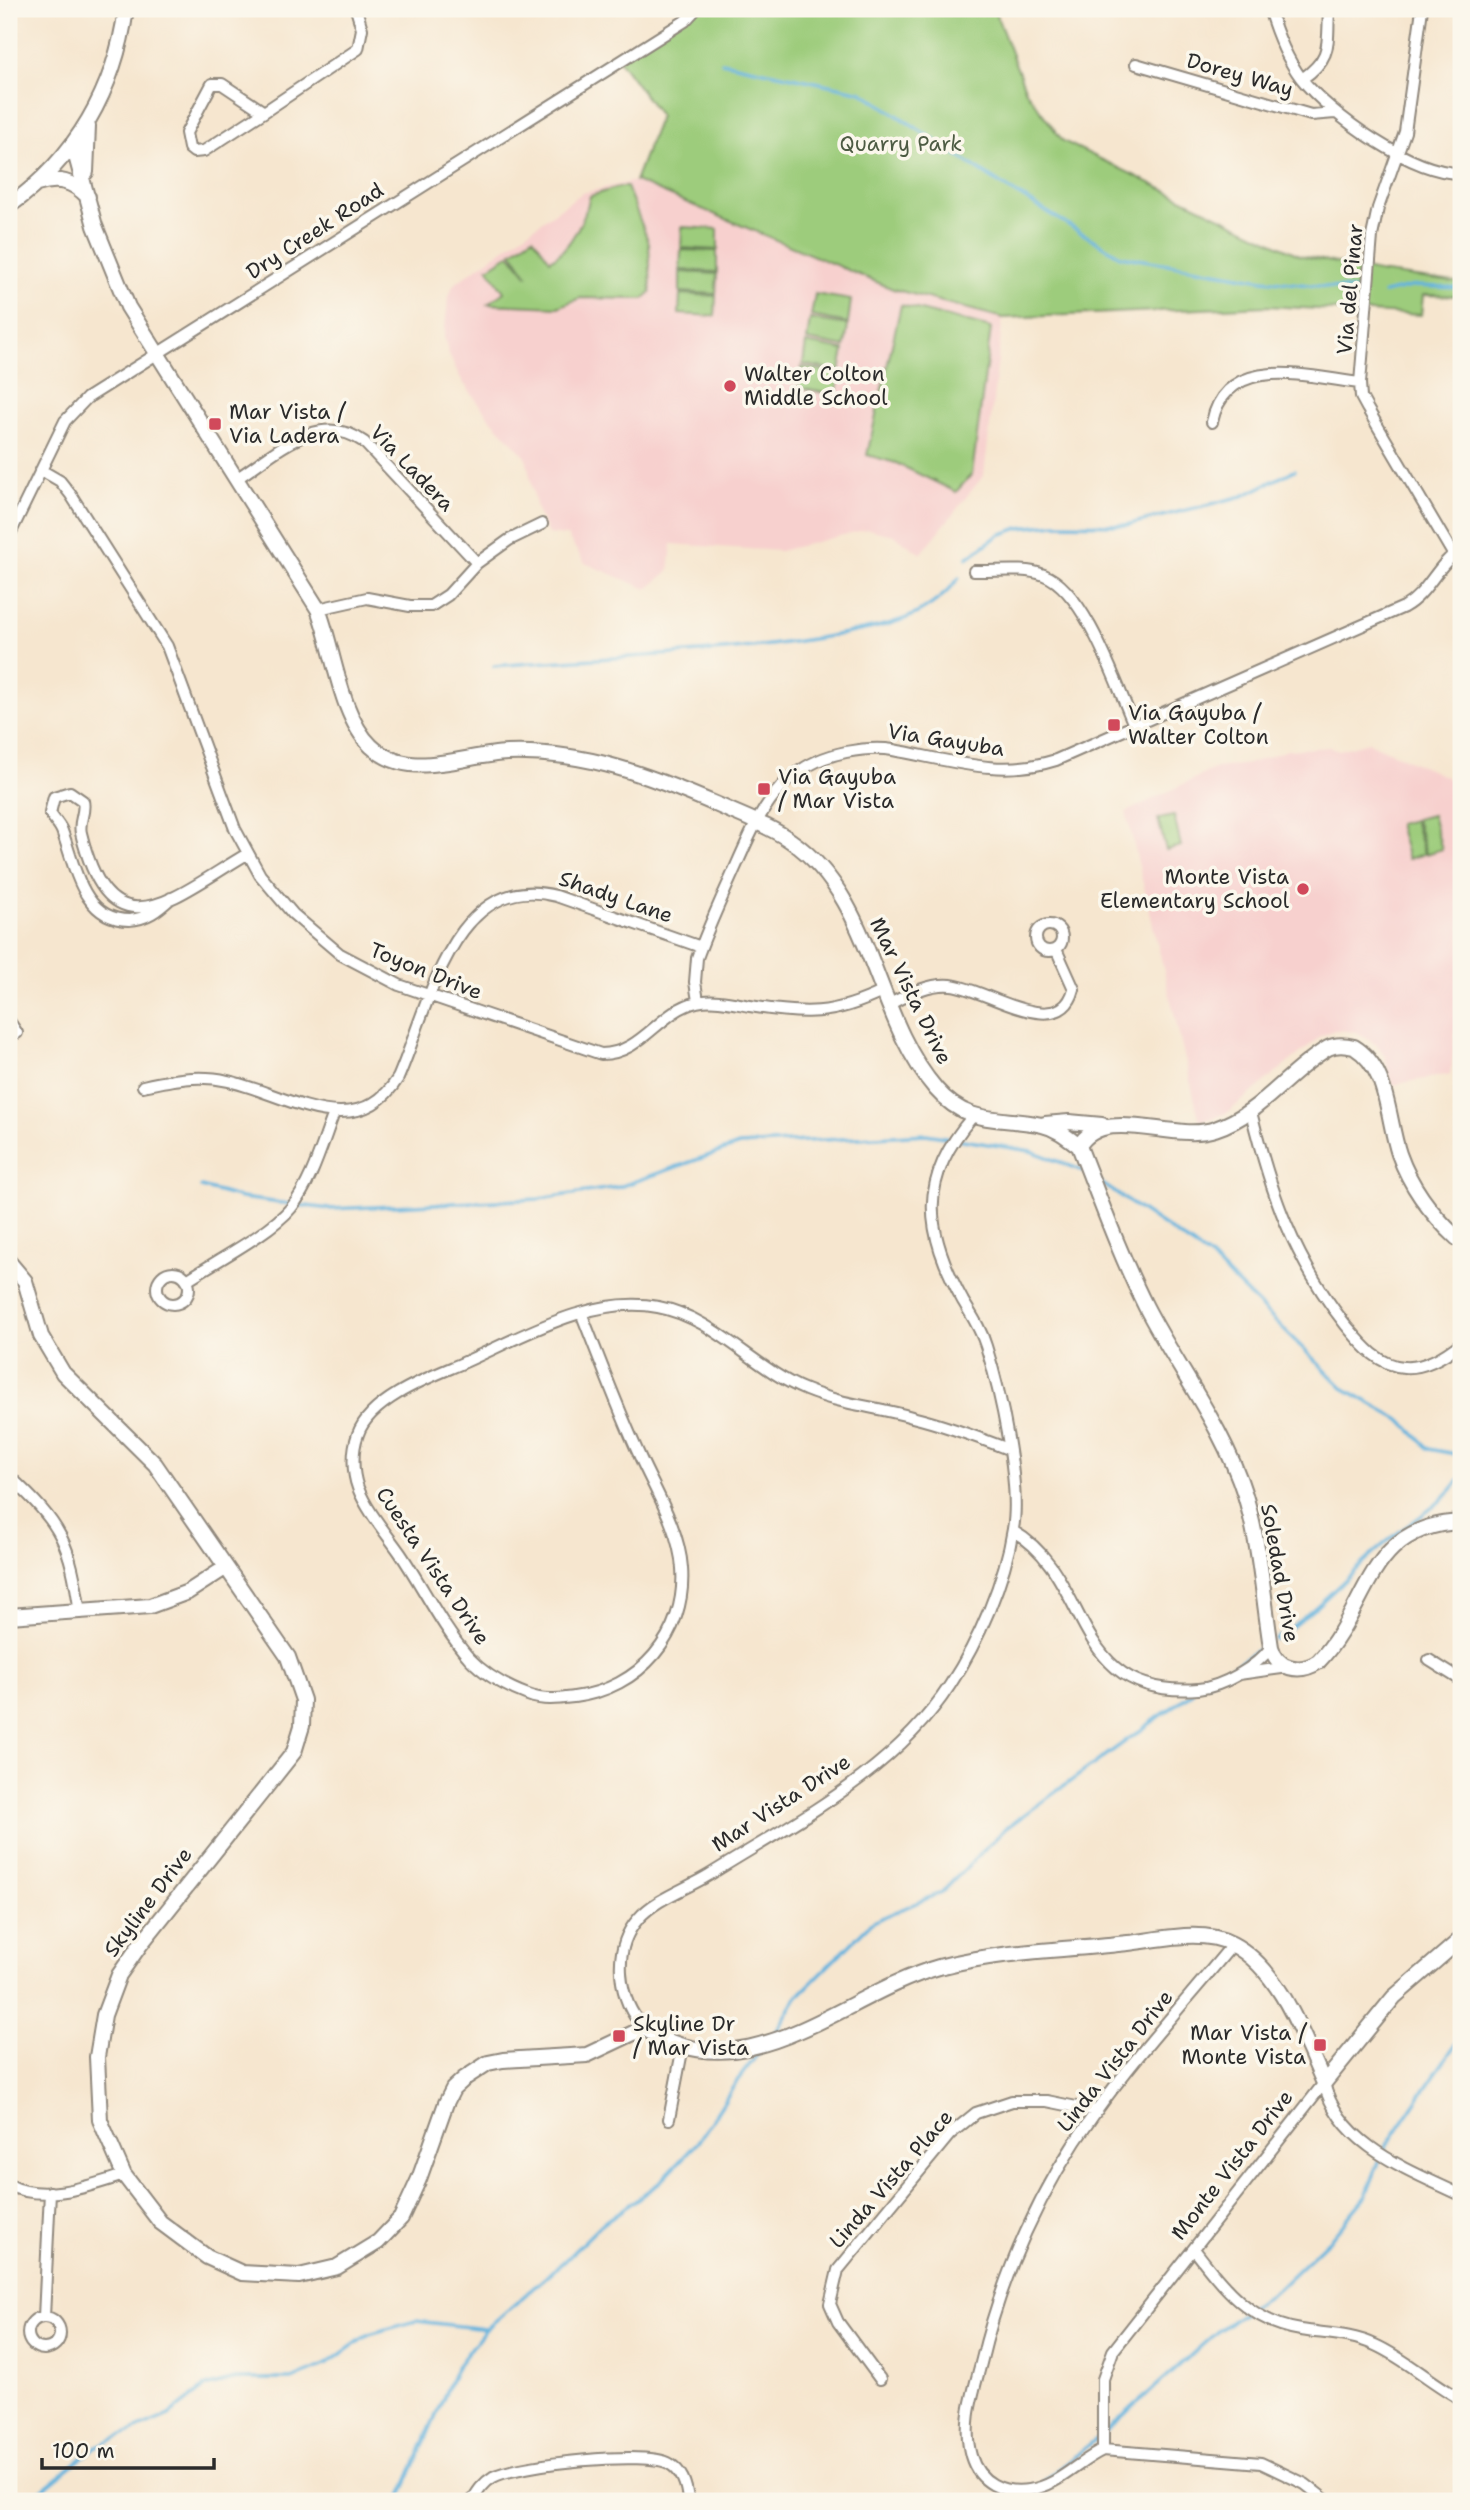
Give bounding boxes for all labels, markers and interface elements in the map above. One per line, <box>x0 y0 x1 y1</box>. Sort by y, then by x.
street label: Dorey Way <box>1183 46 1297 104</box>
park label: Quarry Park <box>840 130 962 158</box>
street label: Dry Creek Road <box>241 176 389 286</box>
street label: Via del Pinar <box>1330 222 1370 356</box>
place label: Walter Colton Middle School <box>744 360 888 412</box>
marker: Walter Colton Middle School <box>722 378 738 394</box>
place label: Mar Vista / Via Ladera <box>229 398 347 450</box>
marker: Mar Vista / Via Ladera <box>207 416 223 432</box>
street label: Via Ladera <box>364 419 460 517</box>
place label: Via Gayuba / Walter Colton <box>1128 699 1269 751</box>
street label: Via Gayuba <box>886 717 1006 763</box>
marker: Via Gayuba / Walter Colton <box>1106 717 1122 733</box>
place label: Via Gayuba / Mar Vista <box>778 763 896 815</box>
marker: Via Gayuba / Mar Vista <box>756 781 772 797</box>
place label: Monte Vista Elementary School <box>1100 863 1290 915</box>
street label: Shady Lane <box>555 864 677 930</box>
marker: Monte Vista Elementary School <box>1295 881 1311 897</box>
street label: Mar Vista Drive <box>863 913 959 1069</box>
street label: Toyon Drive <box>366 936 486 1006</box>
street label: Cuesta Vista Drive <box>370 1482 496 1650</box>
street label: Soledad Drive <box>1254 1502 1306 1644</box>
street label: Mar Vista Drive <box>706 1748 856 1858</box>
street label: Skyline Drive <box>98 1842 198 1962</box>
street label: Linda Vista Drive <box>1051 1984 1179 2138</box>
place label: Skyline Dr / Mar Vista <box>633 2010 749 2062</box>
place label: Mar Vista / Monte Vista <box>1182 2019 1308 2071</box>
marker: Skyline Dr / Mar Vista <box>611 2028 627 2044</box>
marker: Mar Vista / Monte Vista <box>1312 2037 1328 2053</box>
street label: Monte Vista Drive <box>1165 2084 1299 2246</box>
street label: Linda Vista Place <box>823 2104 959 2254</box>
scale bar <box>42 2426 214 2470</box>
text: 100 m <box>52 2437 115 2465</box>

